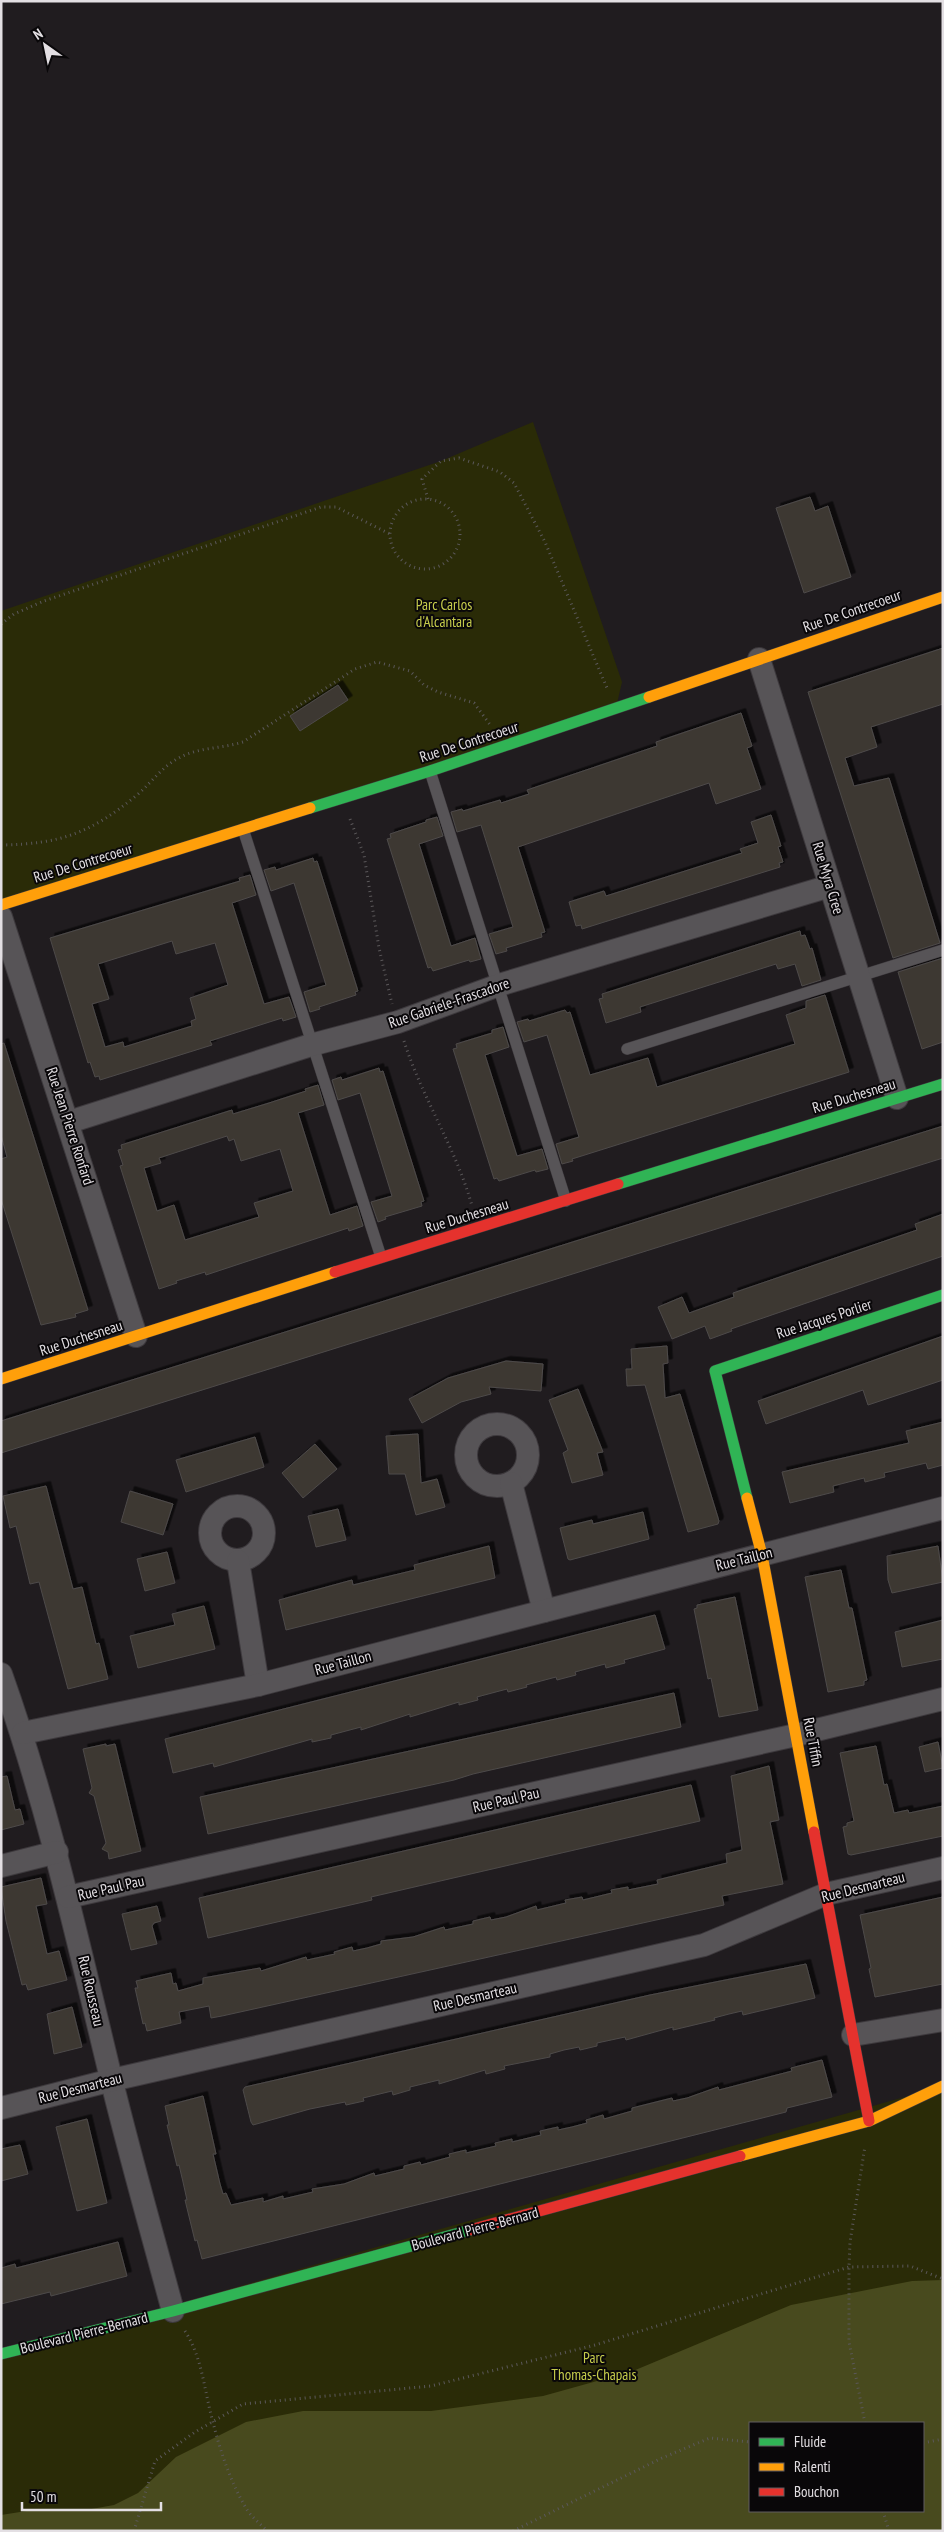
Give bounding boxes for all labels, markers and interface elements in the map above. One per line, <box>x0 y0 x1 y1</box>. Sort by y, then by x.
north arrow <box>20 20 70 70</box>
text: N <box>30 24 46 44</box>
street label: Rue De Contrecoeur <box>800 585 904 636</box>
park label: Parc Carlos d'Alcantara <box>416 595 472 631</box>
street label: Rue De Contrecoeur <box>417 716 521 766</box>
street label: Rue De Contrecoeur <box>31 838 136 887</box>
street label: Rue Myra Cree <box>808 839 848 916</box>
street label: Rue Gabriele-Frascadore <box>386 973 512 1032</box>
street label: Rue Jean Pierre Ronfard <box>42 1065 98 1187</box>
street label: Rue Duchesneau <box>810 1074 898 1117</box>
street label: Rue Duchesneau <box>423 1194 511 1237</box>
street label: Rue Jacques Porlier <box>774 1294 875 1343</box>
street label: Rue Duchesneau <box>37 1315 125 1360</box>
street label: Rue Taillon <box>714 1542 774 1575</box>
street label: Rue Taillon <box>313 1646 373 1679</box>
street label: Rue Tiffin <box>799 1716 828 1768</box>
street label: Rue Paul Pau <box>471 1783 541 1816</box>
street label: Rue Desmarteau <box>819 1867 906 1906</box>
street label: Rue Paul Pau <box>76 1871 146 1904</box>
street label: Rue Rousseau <box>74 1954 109 2028</box>
street label: Rue Desmarteau <box>431 1978 519 2015</box>
street label: Rue Desmarteau <box>36 2068 123 2107</box>
street label: Boulevard Pierre-Bernard <box>409 2202 540 2255</box>
street label: Boulevard Pierre-Bernard <box>18 2307 150 2358</box>
park label: Parc Thomas-Chapais <box>551 2348 637 2384</box>
legend <box>749 2422 924 2512</box>
text: Fluide <box>794 2432 826 2451</box>
text: Ralenti <box>794 2457 831 2476</box>
scale bar <box>22 2480 161 2512</box>
text: Bouchon <box>794 2482 839 2501</box>
text: 50 m <box>30 2487 56 2506</box>

